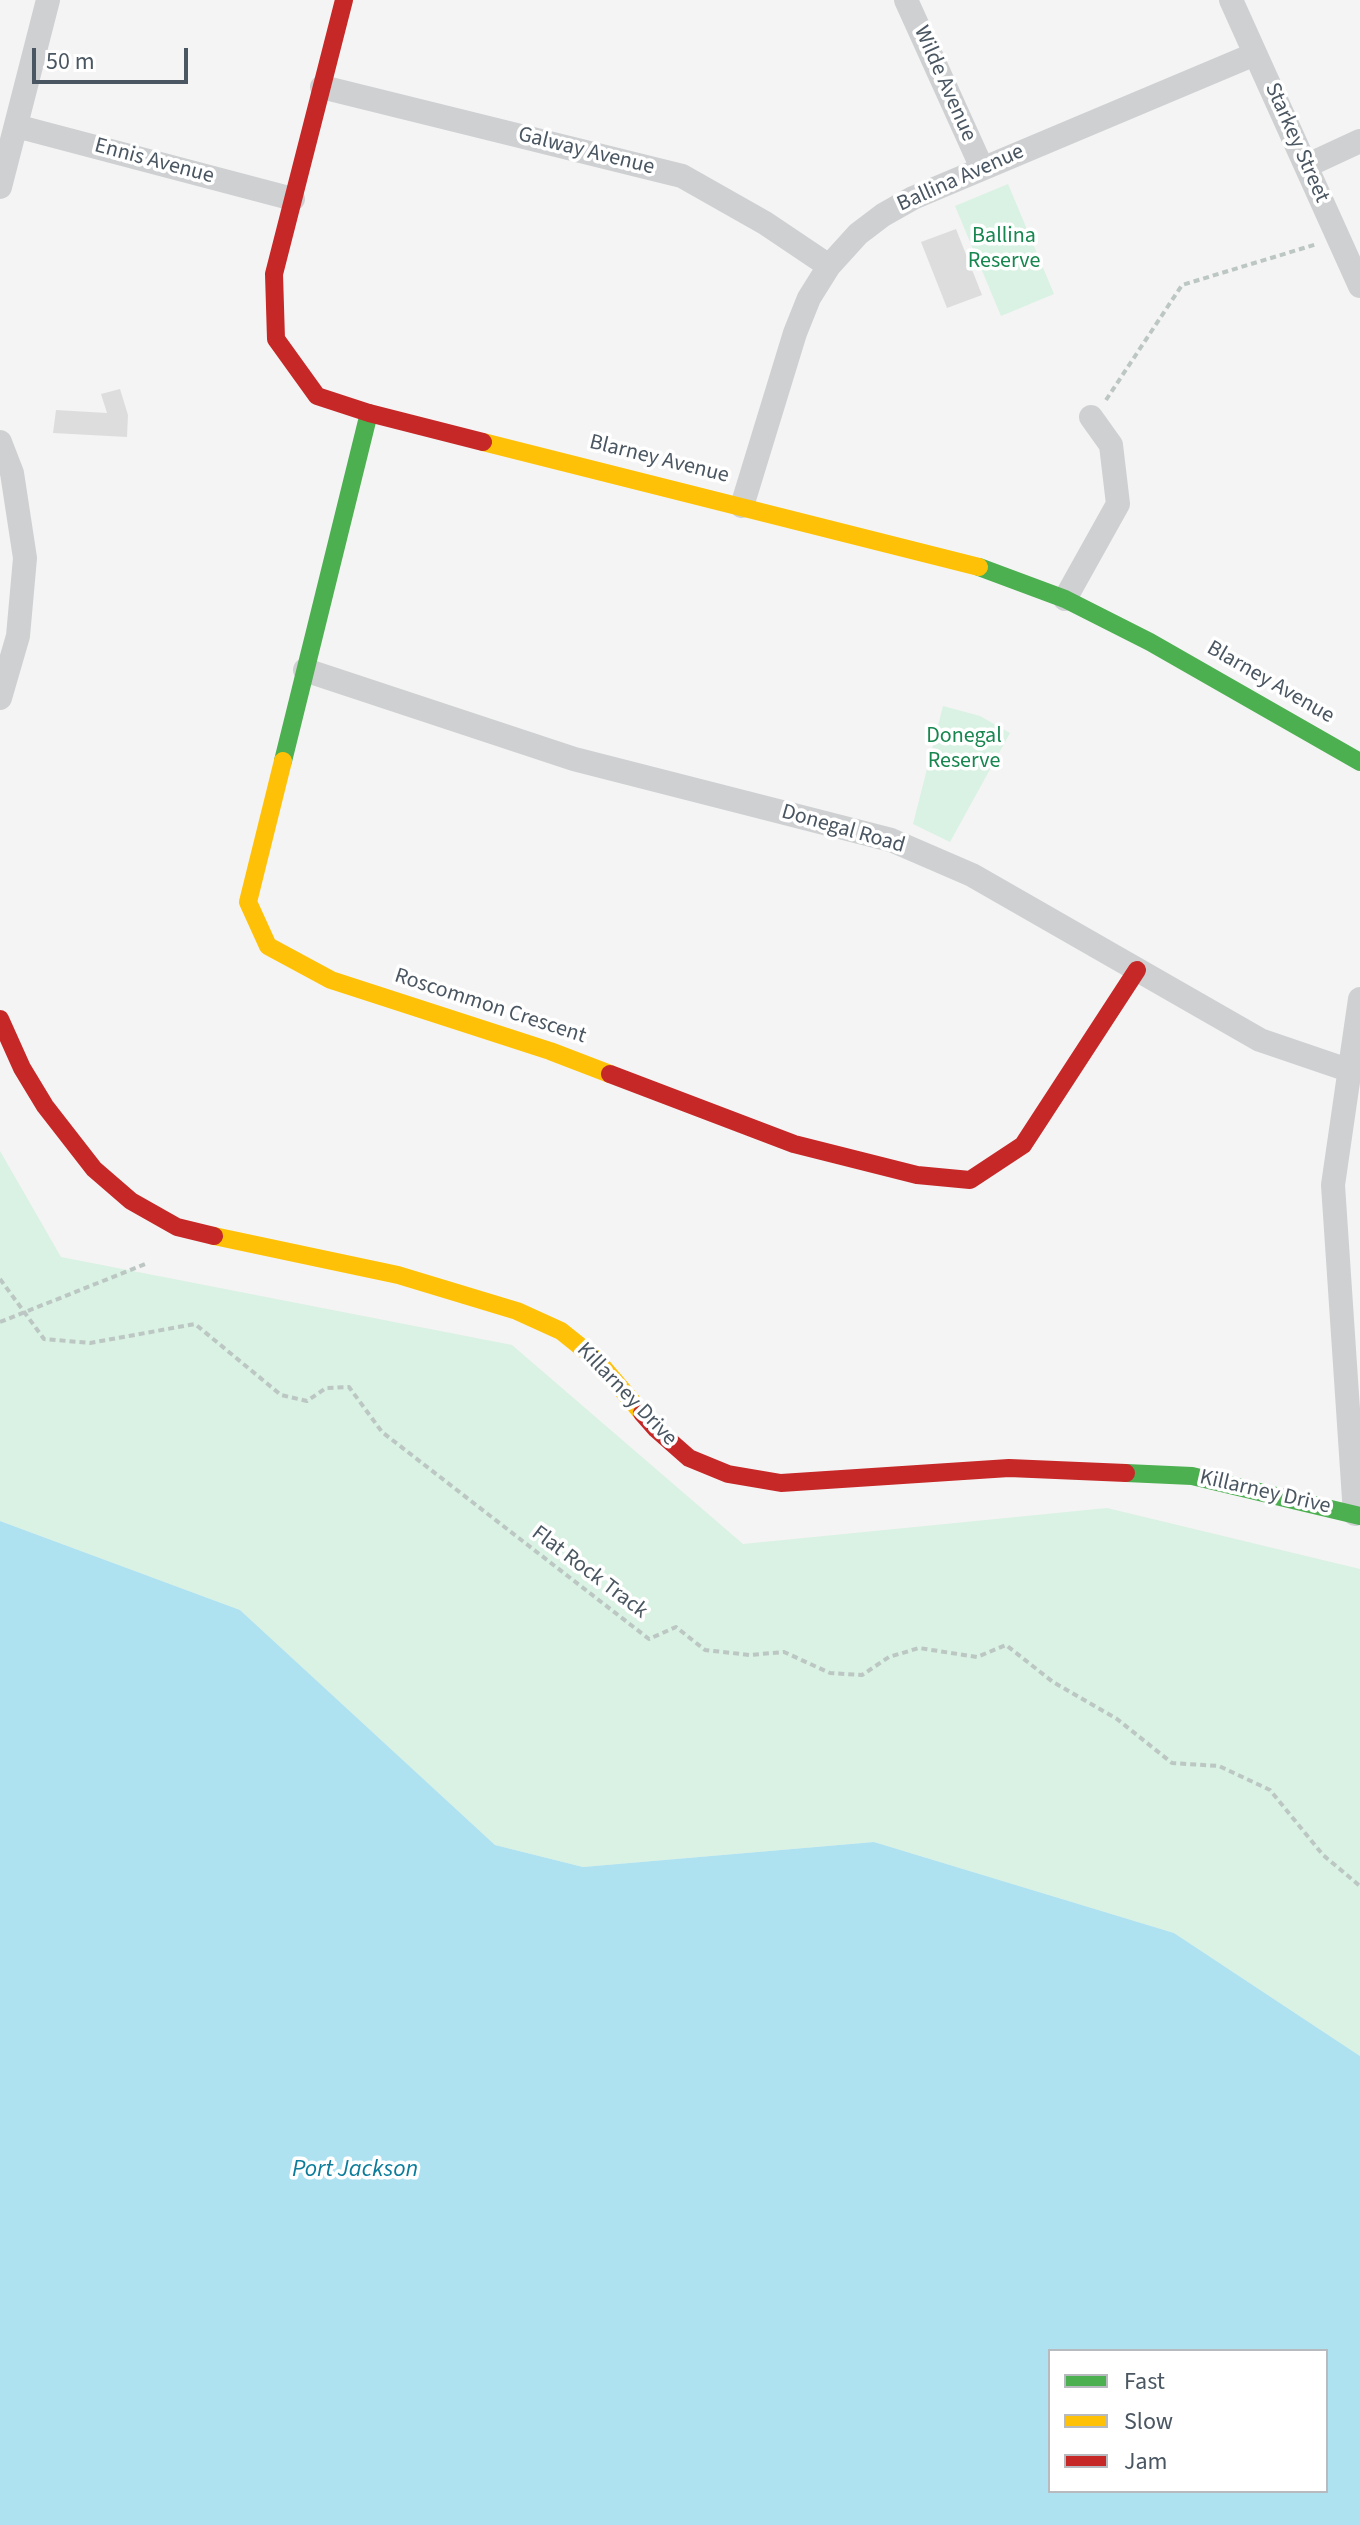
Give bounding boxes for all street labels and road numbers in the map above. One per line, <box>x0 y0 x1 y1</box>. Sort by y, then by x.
street label: Wilde Avenue <box>907 22 981 146</box>
street label: Starkey Street <box>1258 79 1334 207</box>
street label: Galway Avenue <box>515 122 657 182</box>
street label: Ennis Avenue <box>91 133 217 191</box>
street label: Ballina Avenue <box>894 139 1028 219</box>
street label: Blarney Avenue <box>587 430 731 490</box>
street label: Blarney Avenue <box>1202 636 1338 730</box>
street label: Donegal Road <box>778 800 908 860</box>
street label: Roscommon Crescent <box>391 964 589 1050</box>
street label: Killarney Drive <box>570 1338 682 1452</box>
street label: Killarney Drive <box>1197 1465 1333 1521</box>
street label: Flat Rock Track <box>526 1521 652 1625</box>

